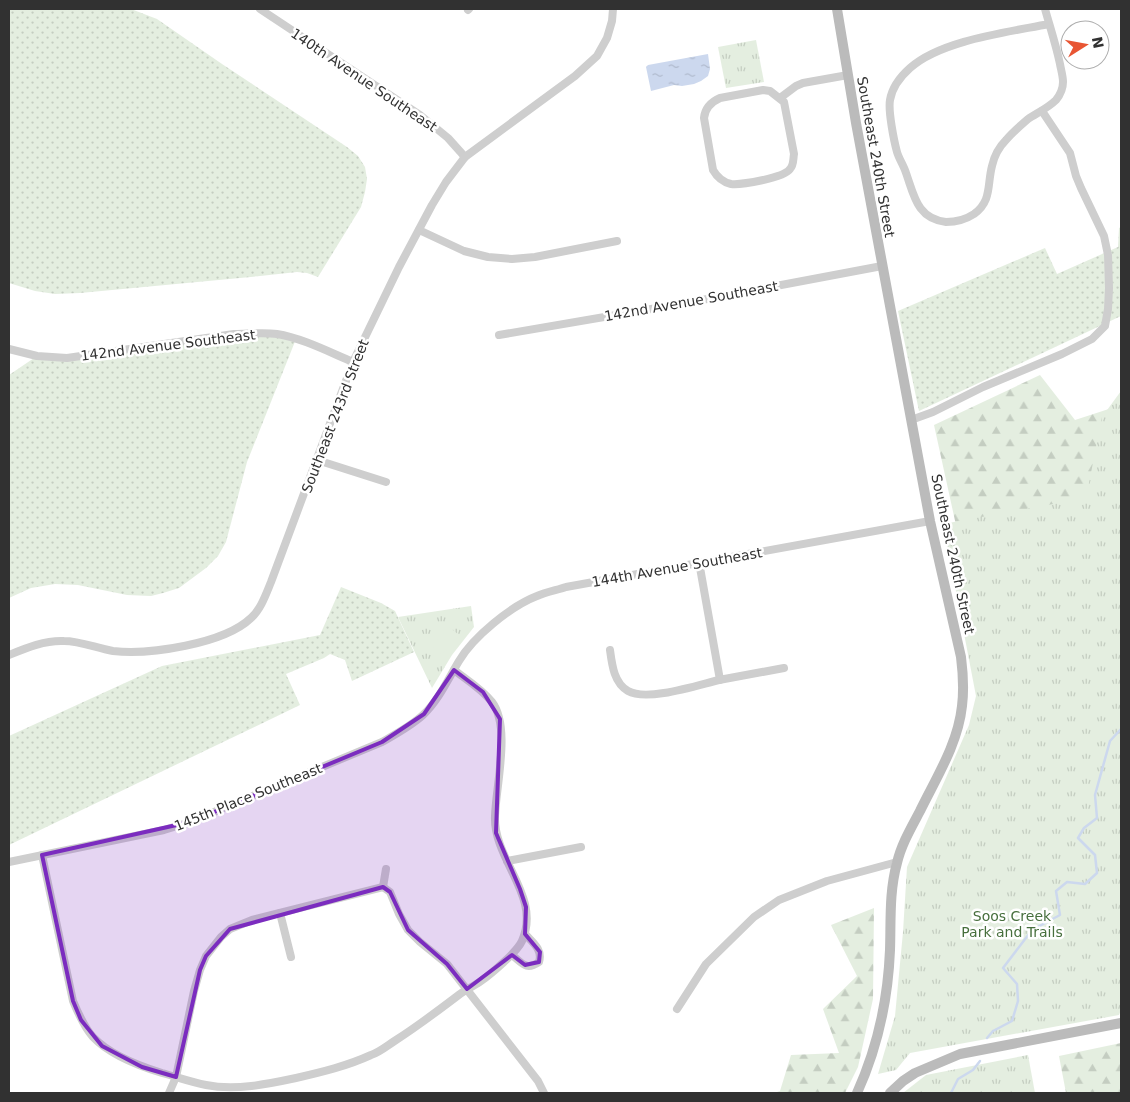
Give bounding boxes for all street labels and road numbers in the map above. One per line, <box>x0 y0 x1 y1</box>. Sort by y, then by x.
street label: 140th Avenue Southeast <box>288 25 440 135</box>
street label: Southeast 240th Street <box>854 75 898 239</box>
street label: 142nd Avenue Southeast <box>603 278 780 324</box>
street label: 142nd Avenue Southeast <box>80 326 257 364</box>
street label: Southeast 243rd Street <box>298 336 372 495</box>
street label: Southeast 240th Street <box>928 473 978 636</box>
street label: 144th Avenue Southeast <box>591 544 764 590</box>
street label: 145th Place Southeast <box>172 760 325 834</box>

